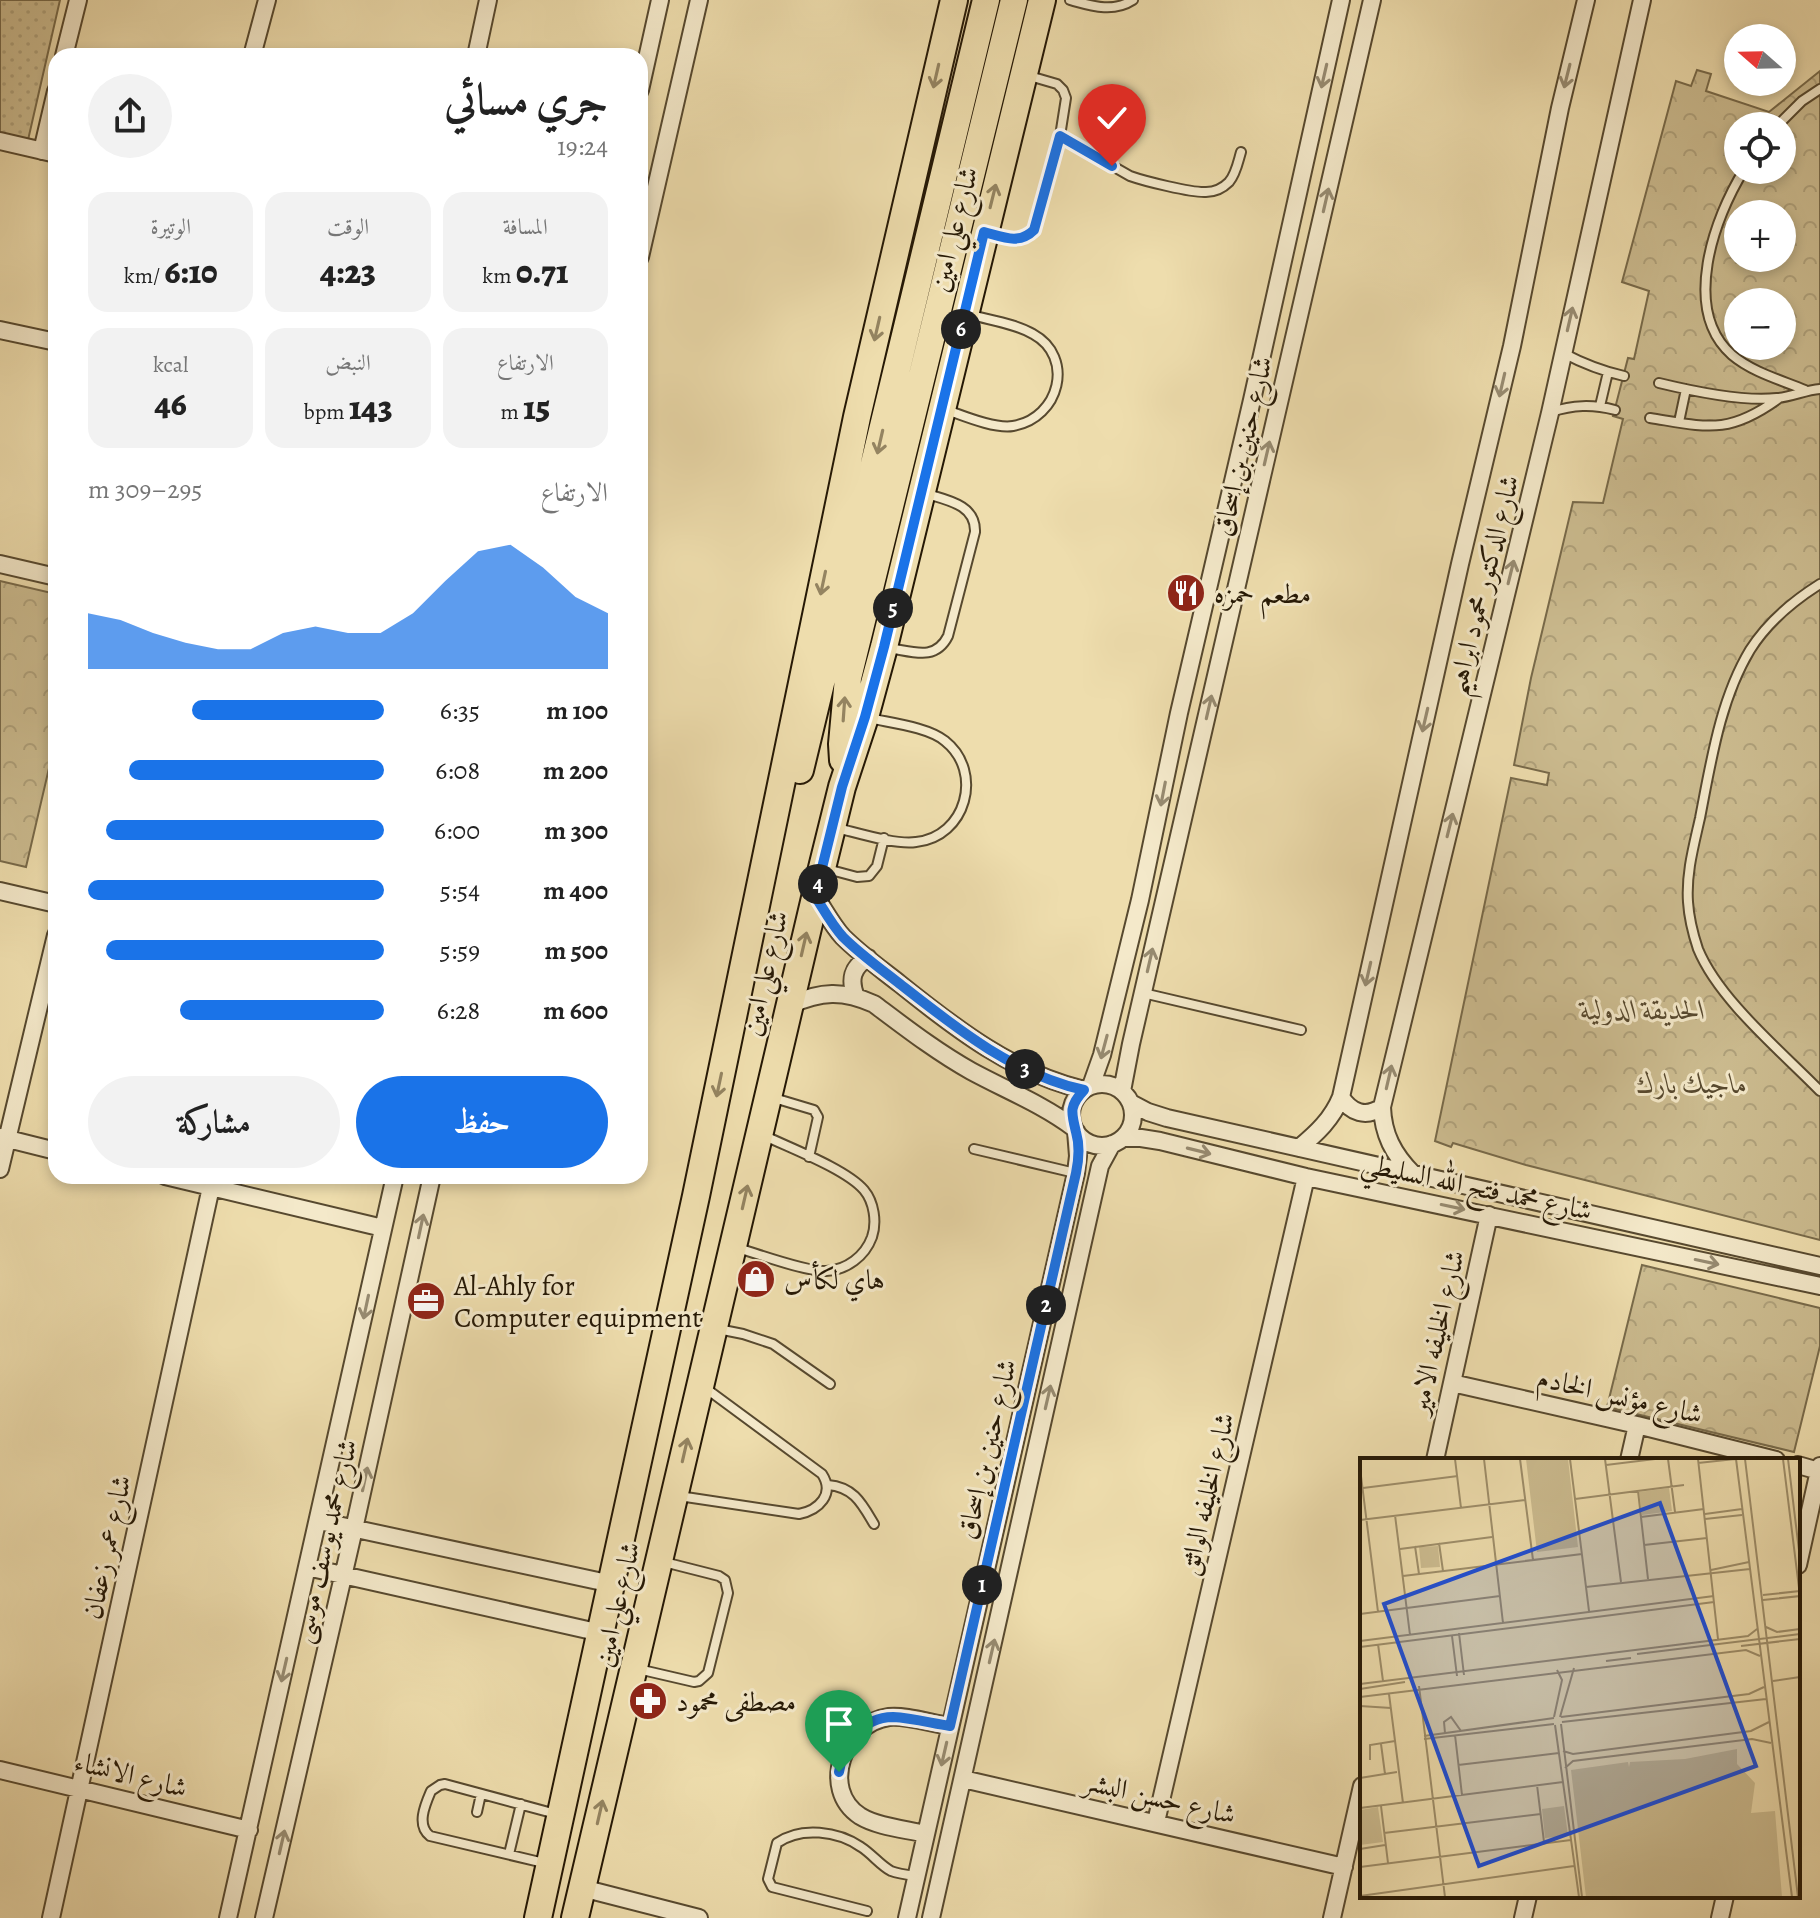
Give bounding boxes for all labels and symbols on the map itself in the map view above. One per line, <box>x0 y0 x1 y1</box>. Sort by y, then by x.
north arrow <box>1724 24 1796 96</box>
one-way arrow <box>1559 62 1574 88</box>
one-way arrow <box>928 63 943 88</box>
one-way arrow <box>1316 63 1331 88</box>
pin <box>1078 84 1146 166</box>
street label: شارع علي امين <box>920 163 995 297</box>
one-way arrow <box>986 184 1001 210</box>
one-way arrow <box>1319 188 1334 213</box>
one-way arrow <box>1563 306 1578 332</box>
pin: 6 <box>941 309 981 349</box>
one-way arrow <box>869 316 884 342</box>
street label: شارع حنين بن إسحاق <box>1204 352 1286 541</box>
one-way arrow <box>1494 372 1509 397</box>
one-way arrow <box>871 429 886 455</box>
one-way arrow <box>1260 441 1275 467</box>
street label: شارع الدكتور محمود ابراهيم <box>1437 471 1537 701</box>
one-way arrow <box>1505 560 1520 585</box>
one-way arrow <box>815 570 830 596</box>
restaurant icon: مطعم حمزه <box>1165 572 1207 614</box>
place label: مطعم حمزه <box>1214 575 1311 620</box>
pin: 5 <box>873 588 913 628</box>
one-way arrow <box>1202 694 1217 720</box>
one-way arrow <box>837 697 852 723</box>
one-way arrow <box>1417 707 1432 732</box>
one-way arrow <box>1154 781 1169 806</box>
one-way arrow <box>1444 812 1459 838</box>
pin: 4 <box>798 864 838 904</box>
street label: شارع علي امين <box>732 907 805 1041</box>
one-way arrow <box>797 932 812 957</box>
one-way arrow <box>1143 948 1158 973</box>
one-way arrow <box>1360 960 1375 986</box>
park label: الحديقة الدولية <box>1577 991 1706 1029</box>
one-way arrow <box>1095 1034 1110 1060</box>
pin: 3 <box>1005 1049 1045 1089</box>
one-way arrow <box>1383 1065 1398 1091</box>
park label: ماجيك بارك <box>1636 1065 1748 1103</box>
one-way arrow <box>711 1072 726 1097</box>
street label: شارع محمد فتح الله السليطي <box>1356 1141 1596 1237</box>
one-way arrow <box>1186 1144 1212 1159</box>
one-way arrow <box>738 1185 753 1210</box>
one-way arrow <box>1440 1201 1465 1216</box>
one-way arrow <box>414 1213 429 1239</box>
street label: شارع الخليفه الامير <box>1399 1246 1478 1422</box>
one-way arrow <box>1694 1255 1720 1270</box>
shop icon: هاي لكأس <box>735 1258 777 1300</box>
place label: هاي لكأس <box>784 1260 885 1302</box>
place label: Al-Ahly for Computer equipment <box>453 1267 701 1337</box>
office icon: Al-Ahly for Computer equipment <box>405 1280 447 1322</box>
pin: 2 <box>1026 1285 1066 1325</box>
one-way arrow <box>358 1293 373 1319</box>
street label: شارع حنين بن إسحاق <box>948 1355 1030 1544</box>
street label: شارع مؤنس الخادم <box>1532 1358 1706 1438</box>
one-way arrow <box>1042 1385 1057 1410</box>
street label: شارع الخليفه الواثق <box>1170 1409 1248 1580</box>
street label: شارع محمد يوسف موسى <box>283 1435 371 1648</box>
one-way arrow <box>678 1438 693 1464</box>
inset map <box>1360 1458 1800 1898</box>
one-way arrow <box>358 1467 373 1493</box>
street label: شارع عمر زعفان <box>73 1472 145 1624</box>
street label: شارع علي امين <box>584 1538 657 1672</box>
pin: 1 <box>962 1565 1002 1605</box>
one-way arrow <box>985 1638 1000 1664</box>
one-way arrow <box>276 1656 291 1682</box>
pharmacy icon: مصطفى محمود <box>627 1680 669 1722</box>
place label: مصطفى محمود <box>676 1683 796 1722</box>
pin <box>805 1690 873 1772</box>
one-way arrow <box>936 1741 951 1767</box>
street label: شارع الانشاء <box>69 1743 191 1811</box>
street label: شارع حسن البشر <box>1076 1761 1240 1838</box>
one-way arrow <box>593 1800 608 1826</box>
one-way arrow <box>275 1830 290 1855</box>

